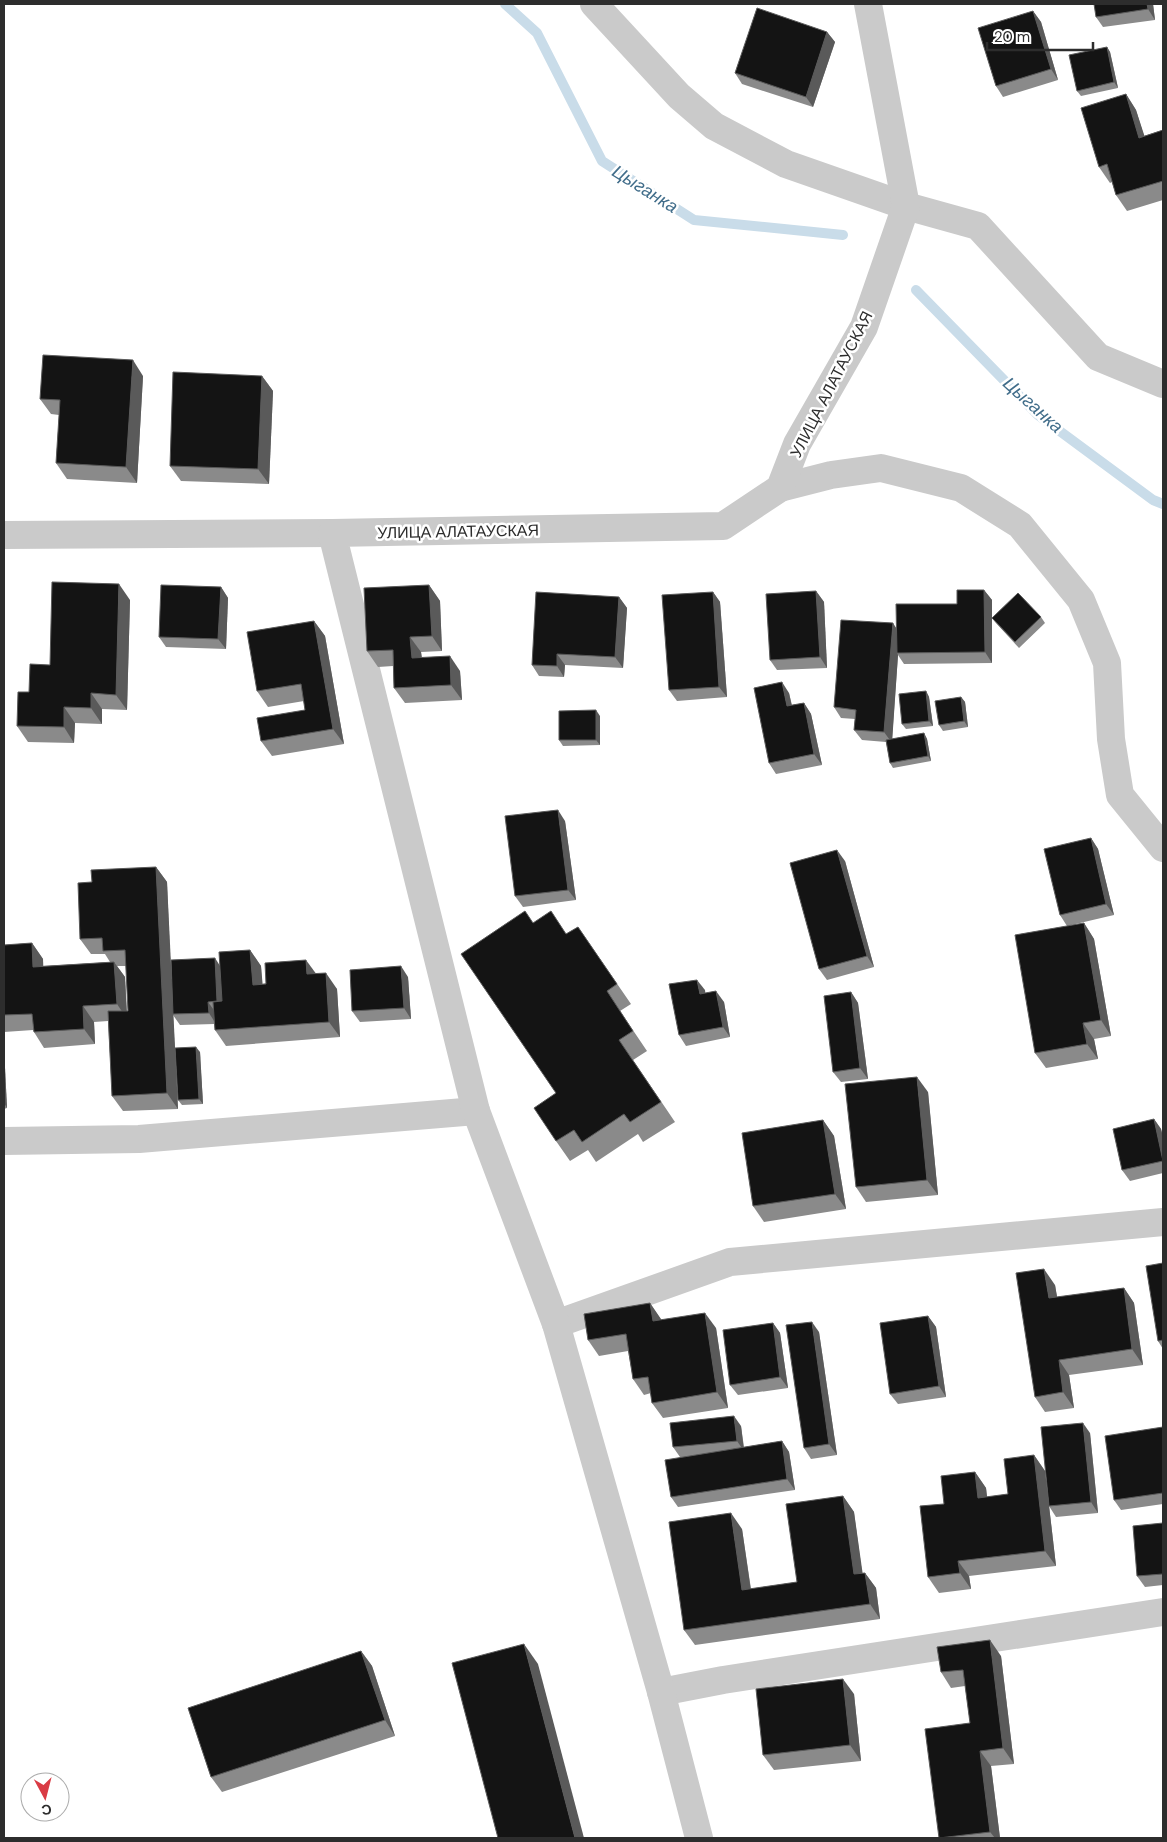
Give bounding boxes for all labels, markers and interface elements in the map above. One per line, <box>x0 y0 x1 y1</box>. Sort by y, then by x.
scale bar <box>987 20 1093 52</box>
text: 20 m <box>994 27 1030 47</box>
water label: Цыганка <box>608 159 682 219</box>
street label: УЛИЦА АЛАТАУСКАЯ <box>785 307 878 461</box>
water label: Цыганка <box>998 372 1068 438</box>
street label: УЛИЦА АЛАТАУСКАЯ <box>377 520 539 543</box>
north arrow <box>20 1772 70 1822</box>
text: С <box>40 1800 53 1819</box>

